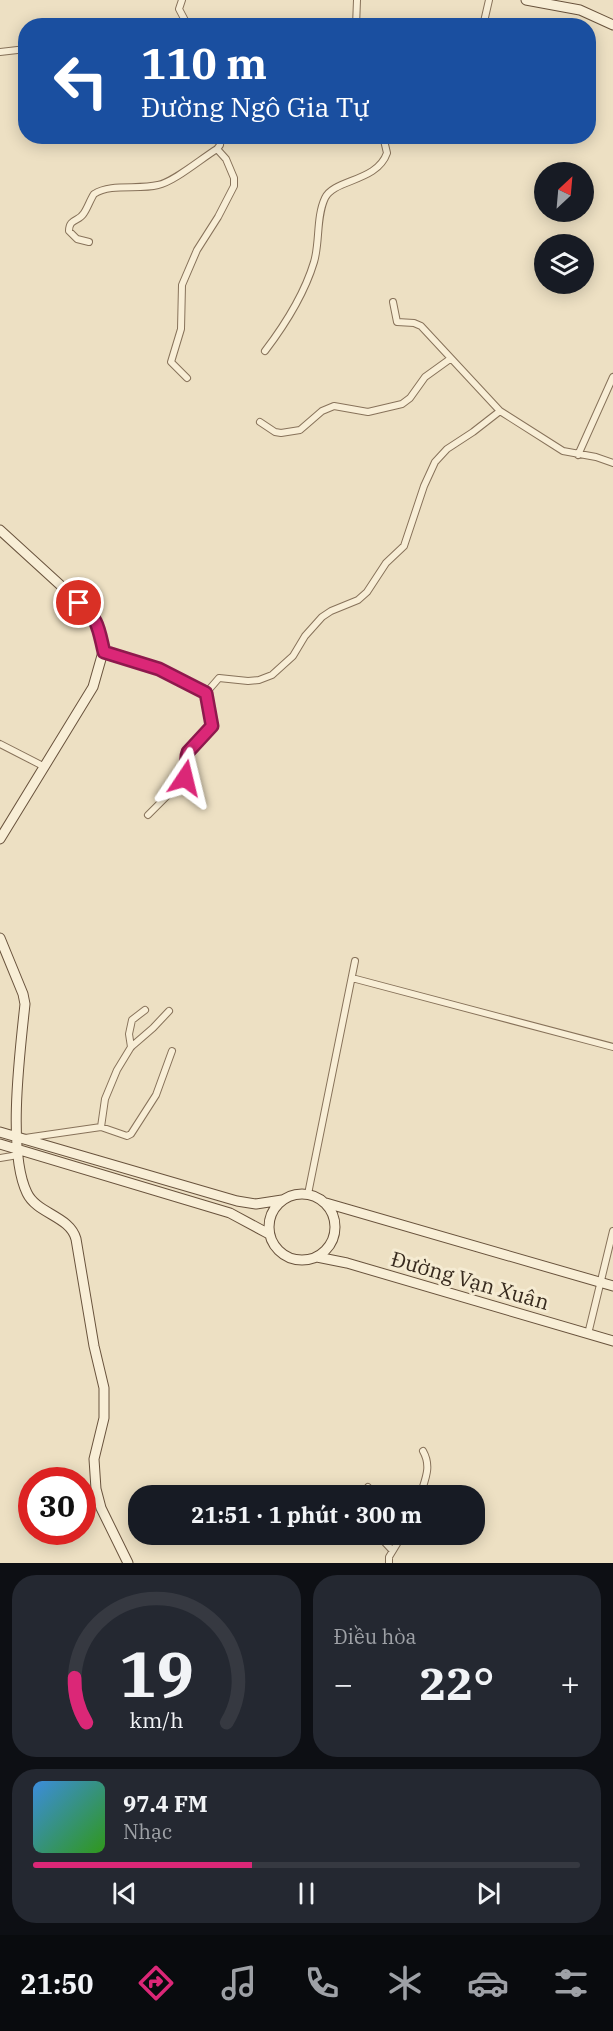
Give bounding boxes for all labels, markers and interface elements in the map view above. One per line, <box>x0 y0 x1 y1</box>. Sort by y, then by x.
text: 110 m <box>141 36 267 91</box>
icon: left <box>42 42 120 120</box>
text: Đường Ngô Gia Tự <box>141 89 370 124</box>
north arrow <box>534 162 594 222</box>
map controls <box>534 162 594 294</box>
button: layers <box>534 234 594 294</box>
pin <box>53 577 104 628</box>
icon: arrive <box>62 586 95 619</box>
position arrow <box>153 746 217 810</box>
street label: Đường Vạn Xuân <box>388 1244 553 1316</box>
speed limit sign: 30 <box>18 1467 96 1545</box>
text: 21:51 · 1 phút · 300 m <box>191 1500 422 1529</box>
text: Điều hòa <box>334 1623 417 1650</box>
text: 19 <box>119 1633 194 1714</box>
text: 22° <box>419 1654 494 1712</box>
text: − <box>334 1662 353 1705</box>
text: + <box>560 1662 580 1705</box>
text: km/h <box>129 1706 183 1734</box>
text: 97.4 FM <box>123 1789 208 1818</box>
text: Nhạc <box>123 1818 172 1845</box>
icon: previous <box>108 1877 141 1910</box>
icon: pause <box>290 1877 323 1910</box>
icon: next <box>472 1877 505 1910</box>
icon: directions <box>135 1962 177 2004</box>
icon: music <box>218 1962 260 2004</box>
icon: phone <box>301 1962 343 2004</box>
icon: climate <box>384 1962 426 2004</box>
icon: car <box>467 1962 509 2004</box>
icon: filters <box>550 1962 592 2004</box>
text: 21:50 <box>21 1966 94 2001</box>

